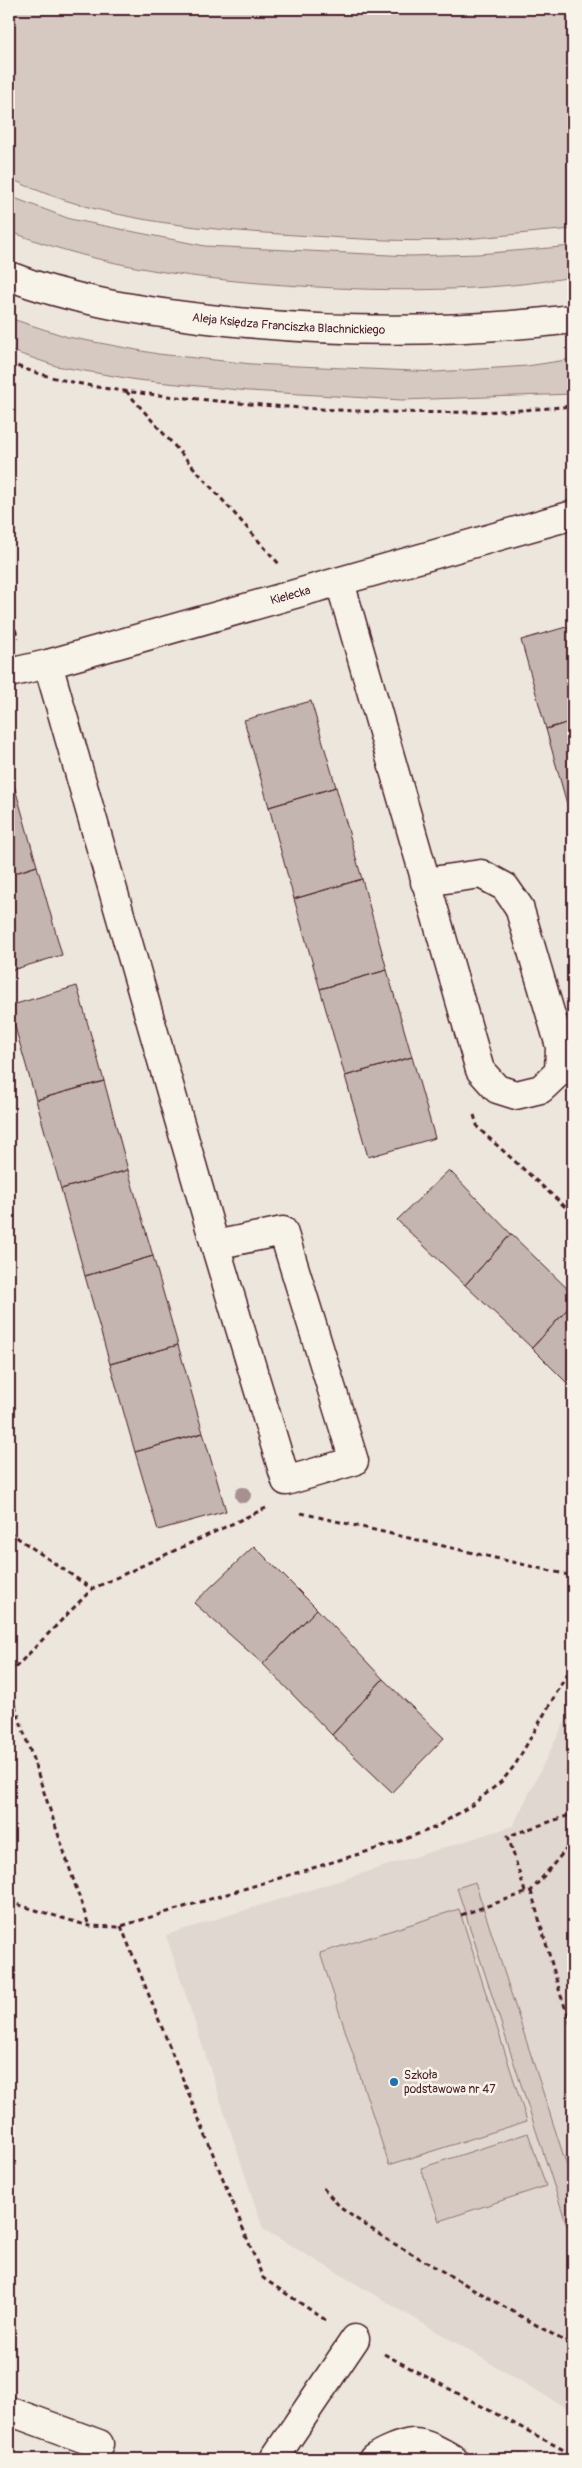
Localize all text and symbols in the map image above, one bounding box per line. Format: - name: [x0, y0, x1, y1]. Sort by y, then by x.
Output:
- street label: Aleja Księdza Franciszka Blachnickiego: [191, 310, 386, 337]
- street label: Kielecka: [269, 582, 312, 608]
- place label: Szkoła podstawowa nr 47: [404, 2068, 496, 2097]
- marker: Szkoła podstawowa nr 47: [388, 2076, 400, 2088]

